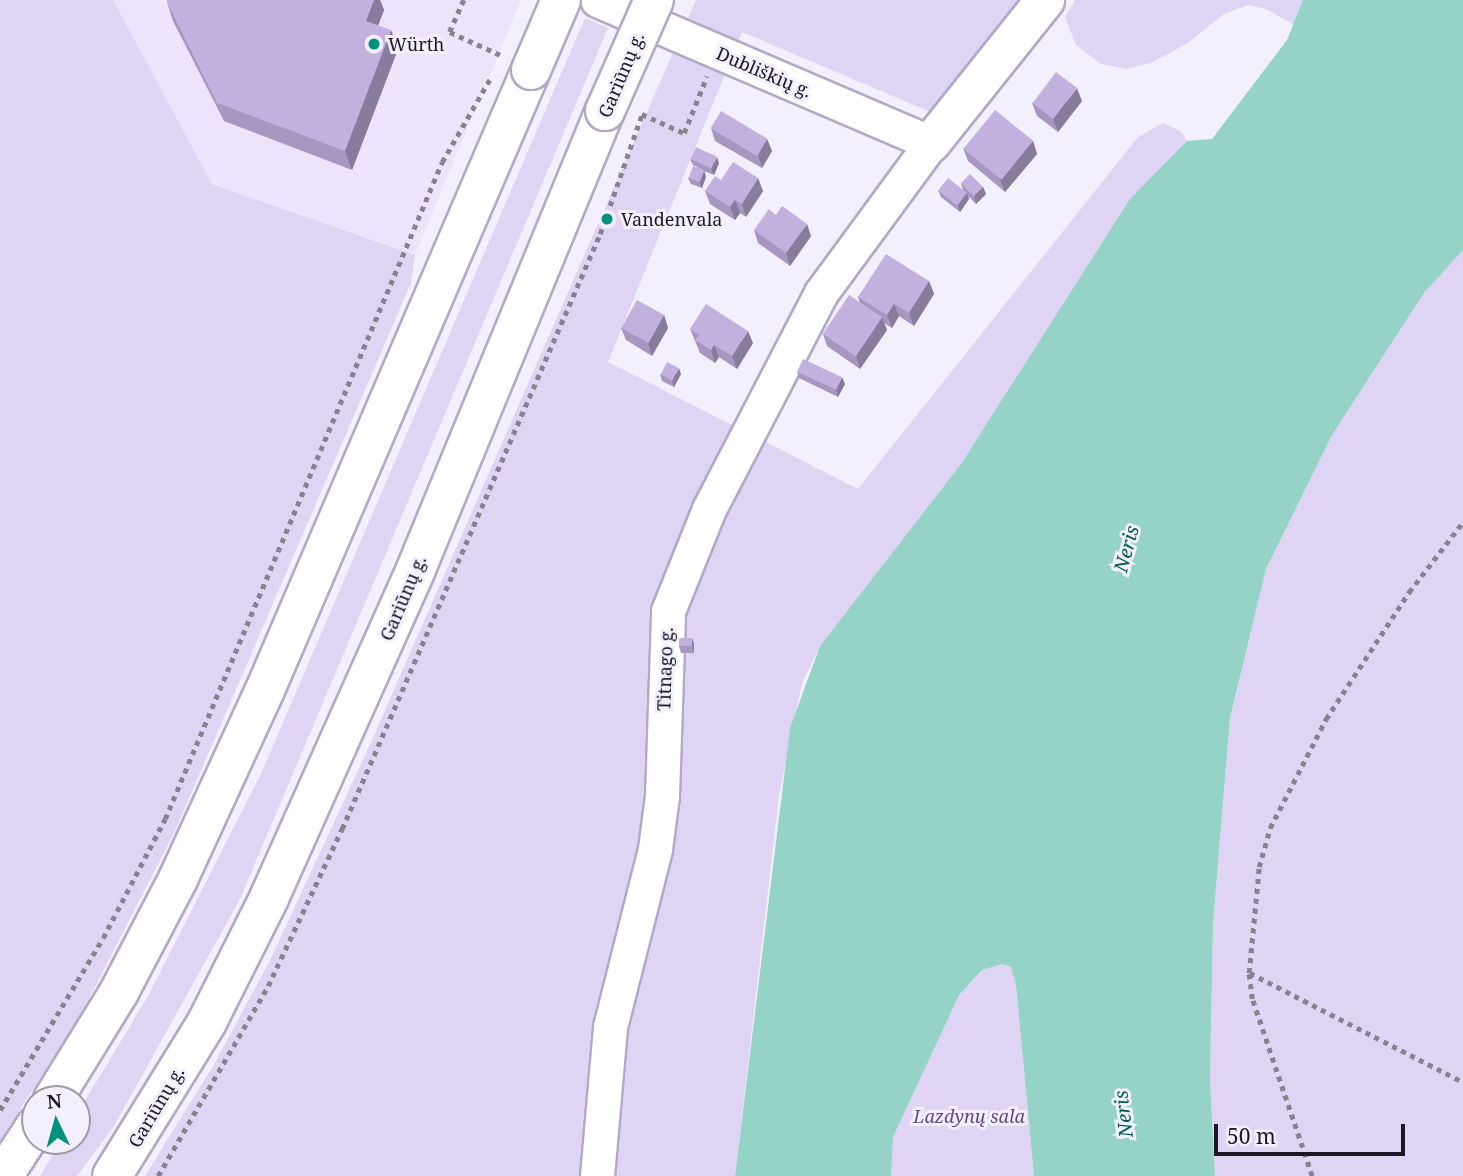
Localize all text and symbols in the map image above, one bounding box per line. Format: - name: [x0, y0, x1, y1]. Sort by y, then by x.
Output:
- street label: Gariūnų g.: [593, 29, 649, 121]
- place label: Würth: [388, 33, 445, 55]
- marker: Würth: [366, 36, 382, 52]
- street label: Dubliškių g.: [713, 42, 815, 102]
- place label: Vandenvala: [621, 208, 722, 230]
- marker: Vandenvala: [599, 211, 615, 227]
- water label: Neris: [1110, 523, 1144, 575]
- street label: Gariūnų g.: [375, 552, 431, 644]
- street label: Titnago g.: [653, 627, 677, 711]
- street label: Gariūnų g.: [123, 1063, 189, 1151]
- north arrow: [21, 1085, 91, 1155]
- text: N: [46, 1087, 63, 1115]
- water label: Neris: [1110, 1089, 1138, 1139]
- park label: Lazdynų sala: [913, 1105, 1025, 1127]
- scale bar: [1218, 1110, 1409, 1154]
- text: 50 m: [1227, 1122, 1276, 1150]

